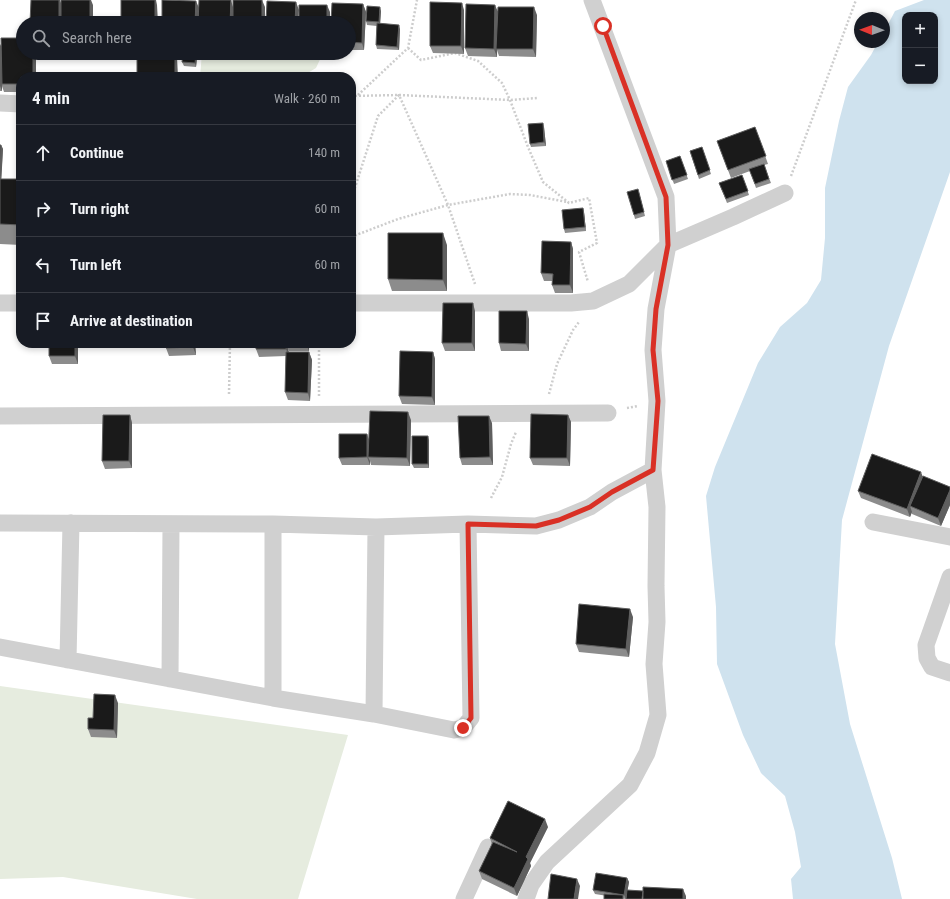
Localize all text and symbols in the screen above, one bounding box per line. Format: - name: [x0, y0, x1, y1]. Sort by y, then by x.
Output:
- north arrow: [854, 12, 890, 48]
- map controls: [902, 12, 938, 84]
- button: +: [902, 12, 938, 48]
- search box: [16, 16, 356, 60]
- route start: [594, 17, 612, 35]
- icon: search: [30, 27, 52, 49]
- text: Search here: [62, 29, 132, 47]
- button: −: [902, 48, 938, 84]
- text: 4 min: [32, 88, 70, 108]
- text: Walk · 260 m: [274, 91, 340, 106]
- icon: ahead: [32, 142, 54, 164]
- text: Continue: [70, 144, 124, 162]
- text: 140 m: [308, 145, 340, 160]
- icon: right: [32, 198, 54, 220]
- text: Turn right: [70, 200, 129, 218]
- text: 60 m: [314, 201, 340, 216]
- icon: left: [32, 254, 54, 276]
- text: Turn left: [70, 256, 121, 274]
- text: 60 m: [314, 257, 340, 272]
- icon: arrive: [32, 310, 54, 332]
- text: Arrive at destination: [70, 312, 193, 330]
- route end: [454, 719, 472, 737]

